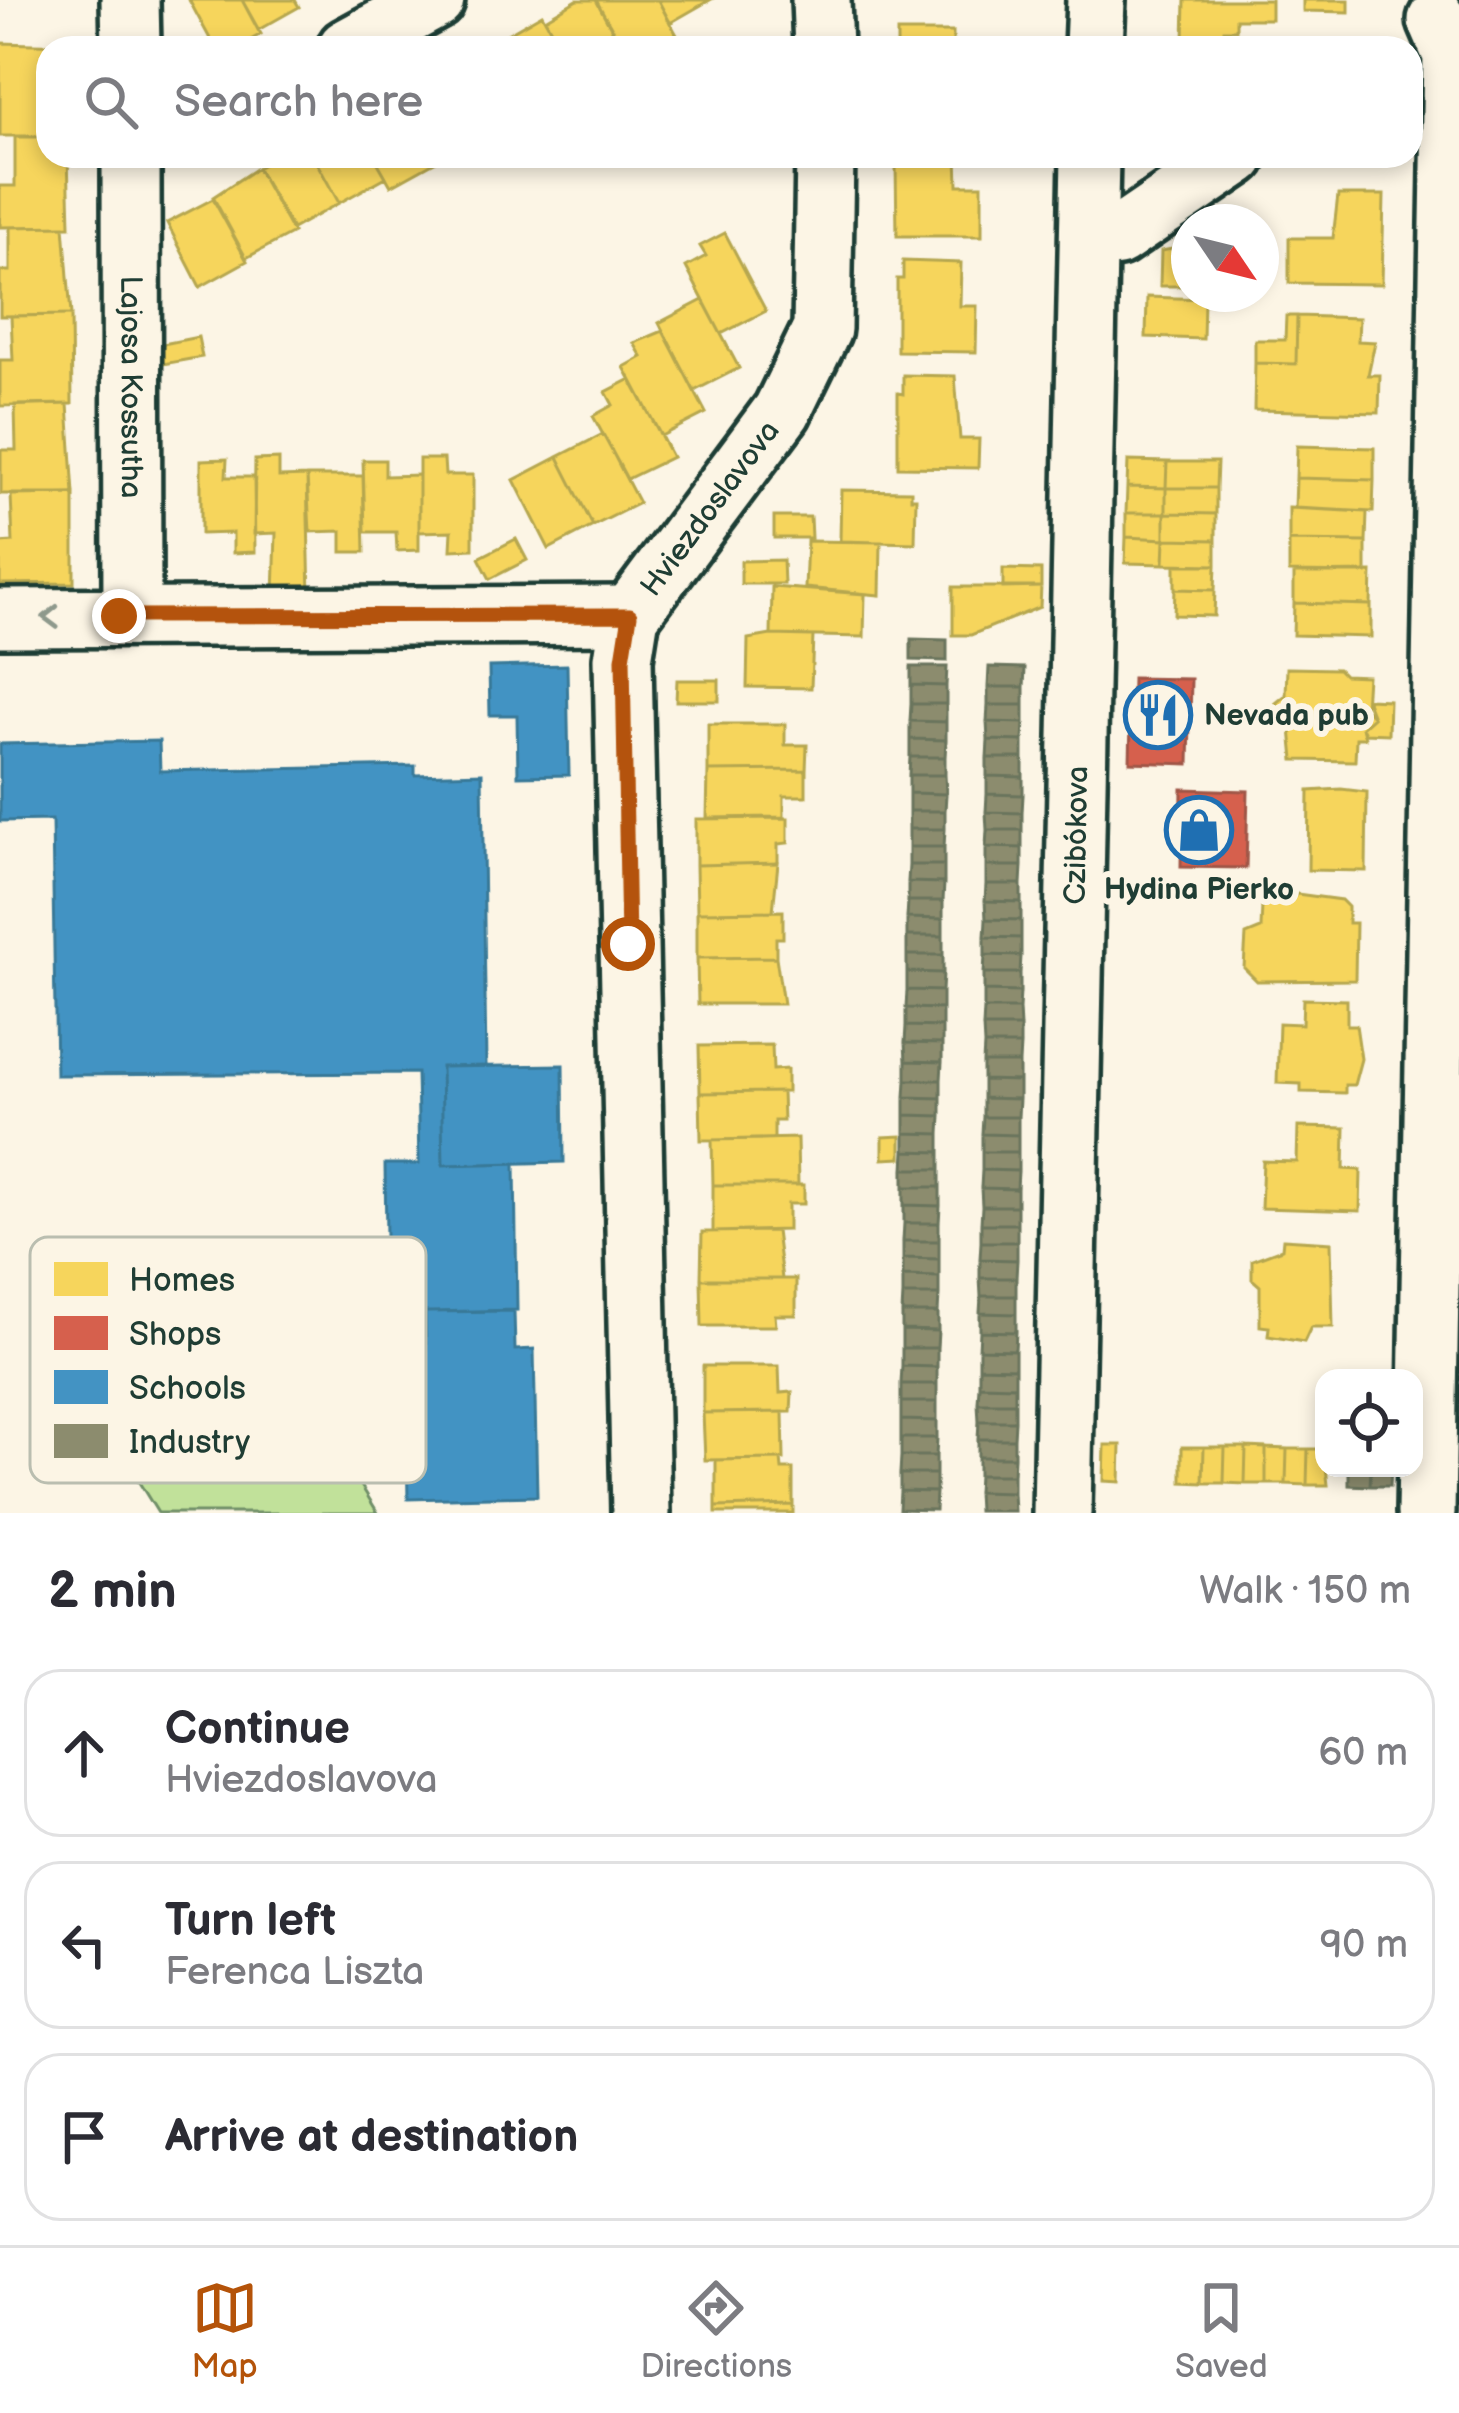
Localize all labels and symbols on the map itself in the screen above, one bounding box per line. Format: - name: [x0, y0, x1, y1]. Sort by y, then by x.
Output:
- north arrow: [1171, 204, 1279, 312]
- street label: Lajosa Kossutha: [112, 276, 149, 498]
- street label: Hviezdoslavova: [633, 414, 788, 604]
- route end: [92, 589, 146, 643]
- one-way arrow: [41, 604, 60, 630]
- restaurant icon: Nevada pub: [1123, 680, 1193, 750]
- place label: Nevada pub: [1204, 698, 1370, 734]
- street label: Czibókova: [1058, 765, 1096, 905]
- shop icon: Hydina Pierko: [1164, 795, 1234, 865]
- place label: Hydina Pierko: [1104, 872, 1294, 908]
- route start: [601, 917, 655, 971]
- legend: [30, 1237, 426, 1483]
- text: Homes: [129, 1261, 235, 1301]
- text: Shops: [129, 1315, 221, 1355]
- text: Schools: [129, 1369, 246, 1409]
- text: Industry: [129, 1423, 250, 1463]

